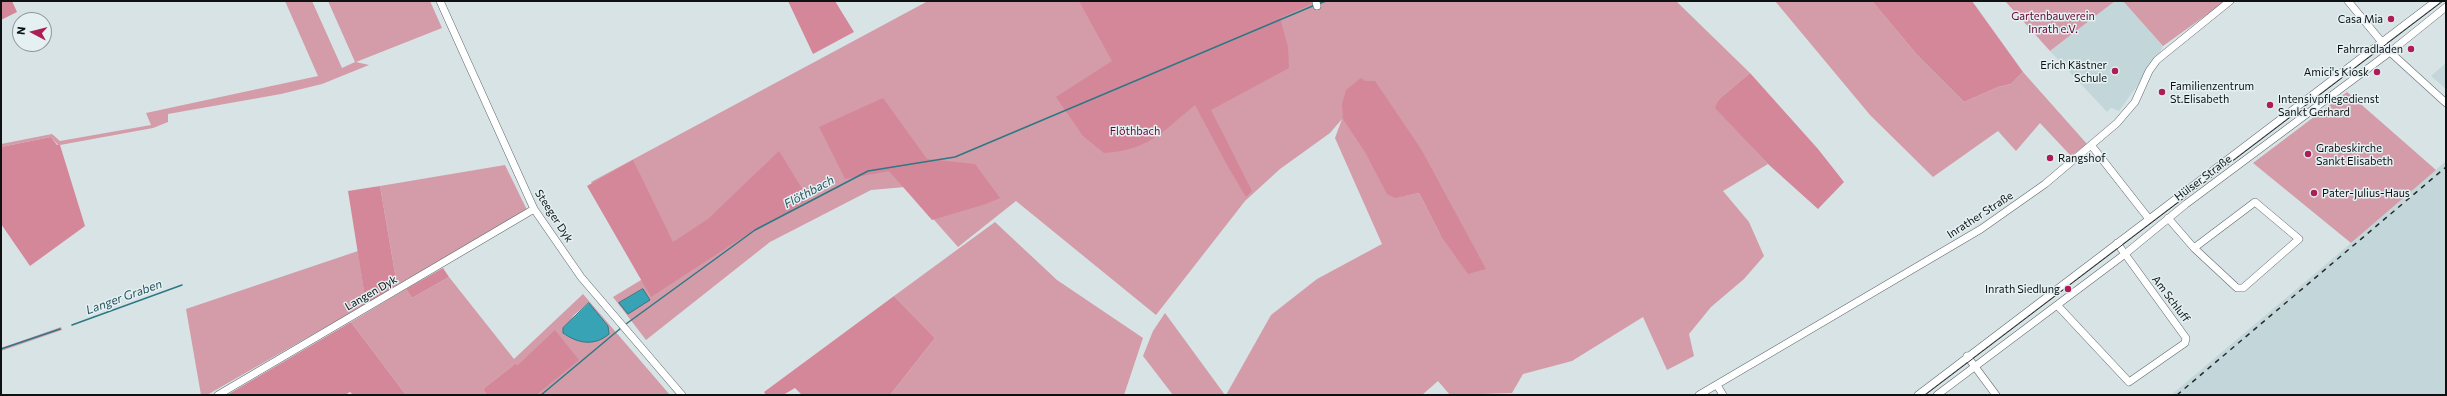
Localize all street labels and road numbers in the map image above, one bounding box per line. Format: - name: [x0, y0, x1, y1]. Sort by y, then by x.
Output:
- street label: Hülser Straße: [2172, 152, 2234, 204]
- street label: Steeger Dyk: [532, 187, 576, 245]
- street label: Inrather Straße: [1945, 189, 2015, 241]
- street label: Langen Dyk: [343, 273, 399, 313]
- street label: Am Schluff: [2149, 273, 2193, 325]

